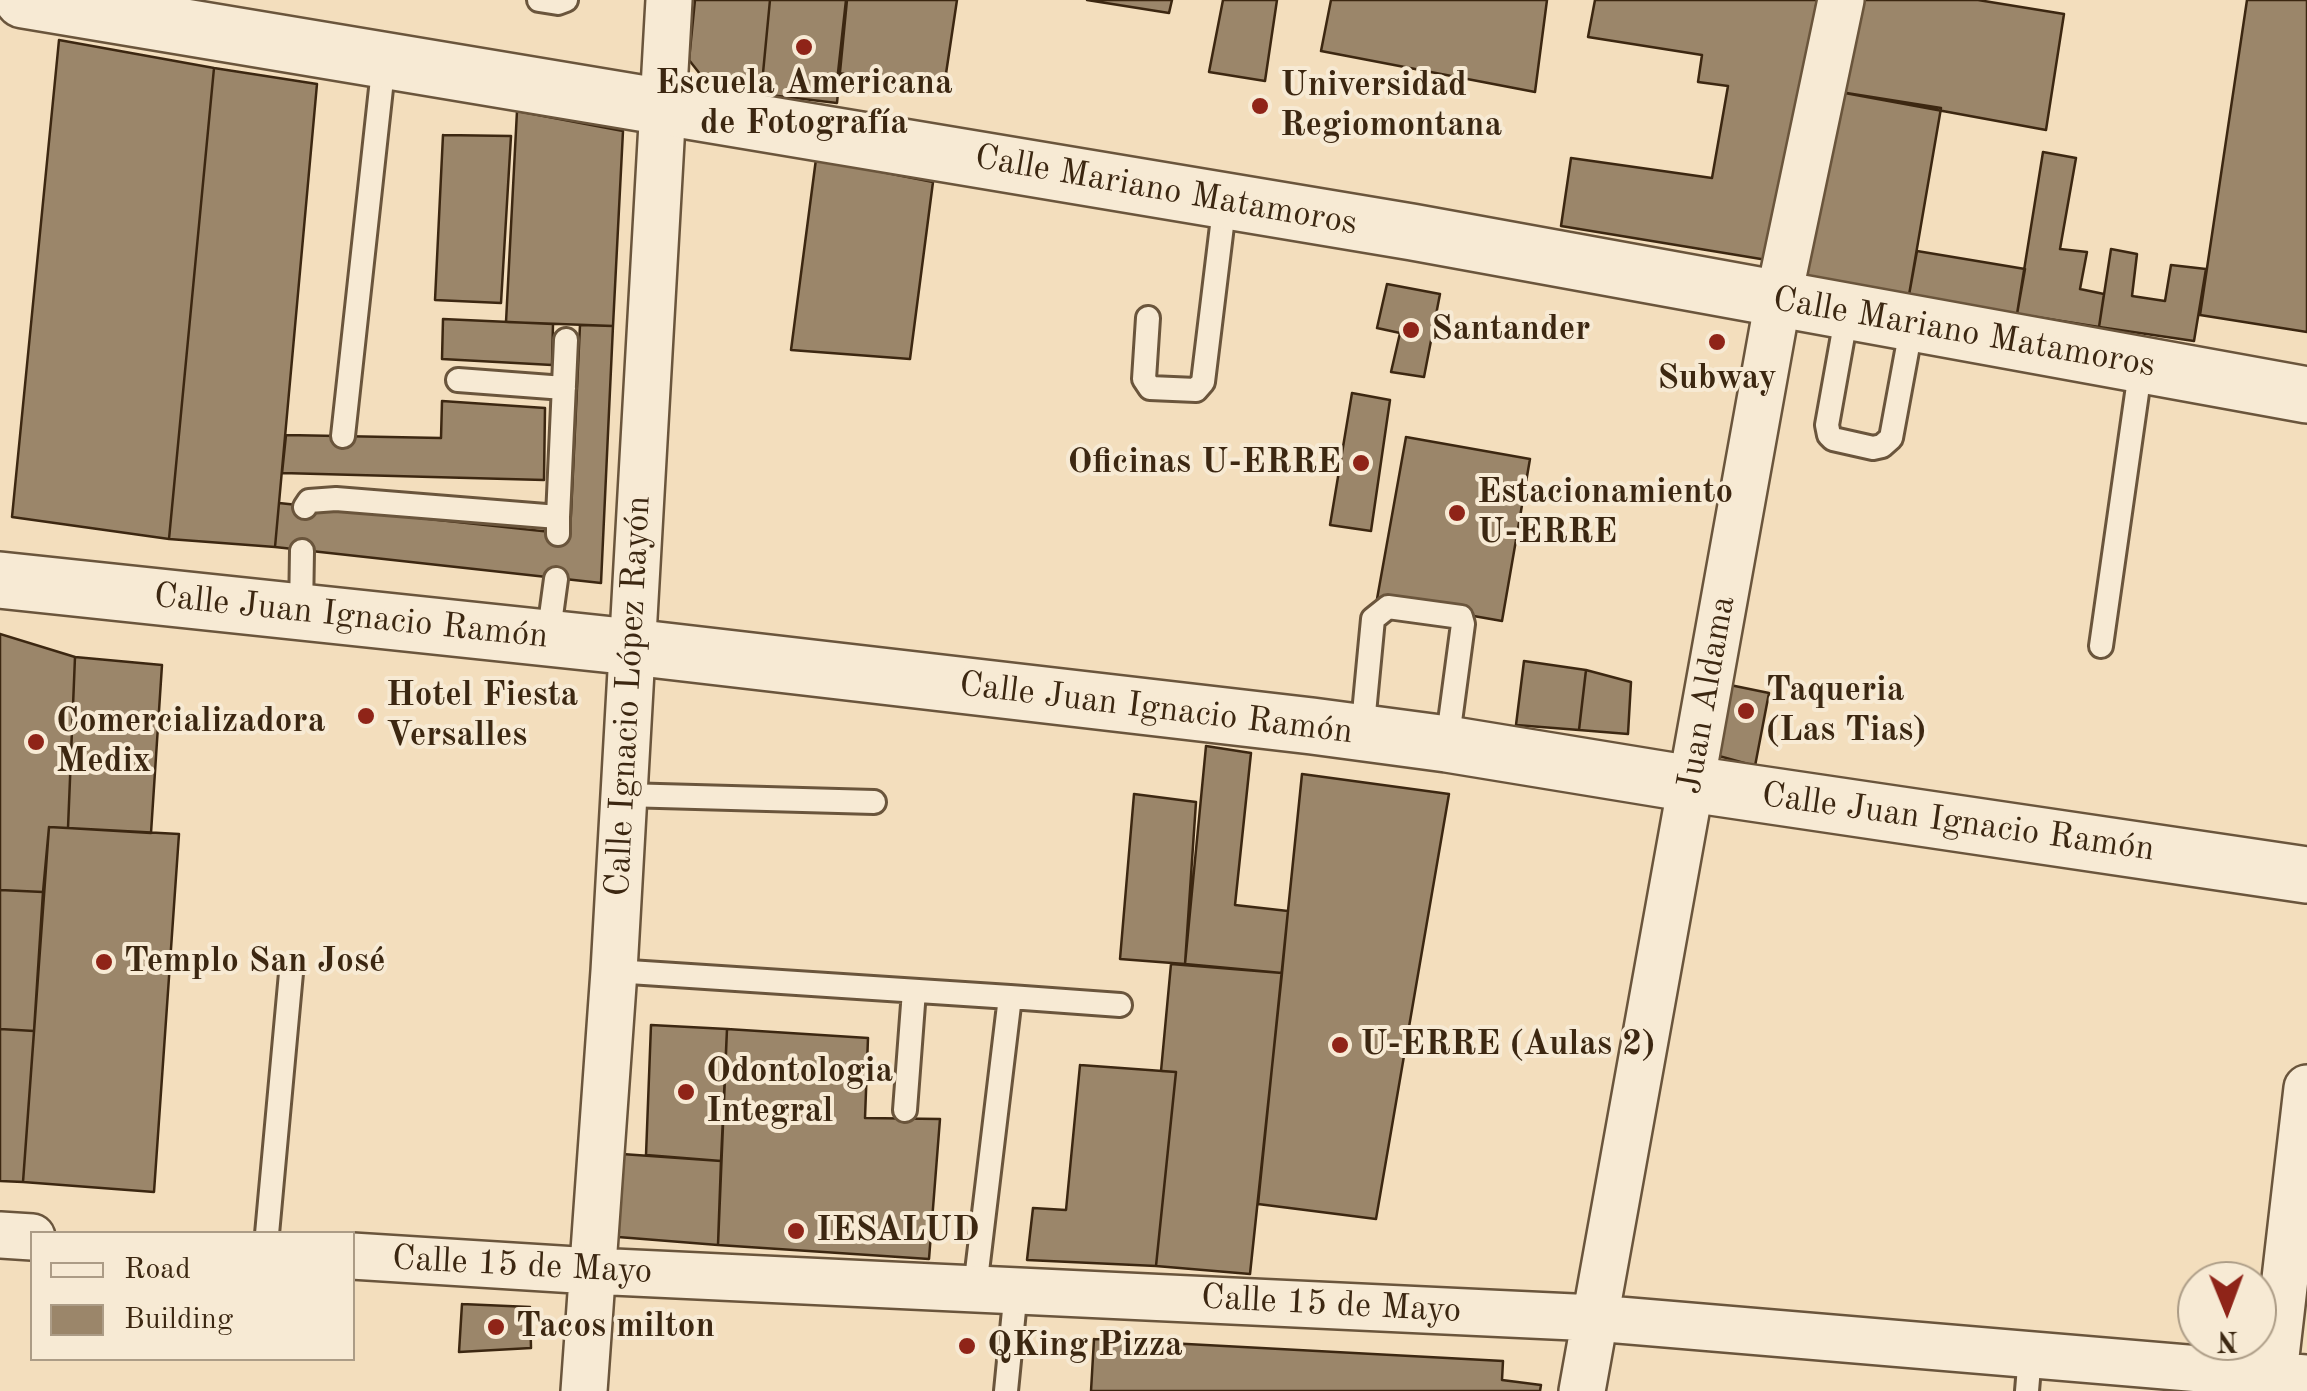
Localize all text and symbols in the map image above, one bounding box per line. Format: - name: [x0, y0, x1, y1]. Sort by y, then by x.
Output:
- marker: Escuela Americana de Fotografía: [793, 36, 815, 58]
- place label: Escuela Americana de Fotografía: [655, 63, 953, 145]
- place label: Universidad Regiomontana: [1280, 65, 1502, 147]
- marker: Universidad Regiomontana: [1249, 95, 1271, 117]
- street label: Calle Mariano Matamoros: [972, 137, 1360, 245]
- street label: Calle Mariano Matamoros: [1770, 279, 2158, 387]
- place label: Santander: [1431, 309, 1590, 351]
- marker: Santander: [1400, 319, 1422, 341]
- marker: Subway: [1706, 331, 1728, 353]
- place label: Subway: [1657, 358, 1777, 400]
- place label: Oficinas U-ERRE: [1067, 442, 1341, 484]
- marker: Oficinas U-ERRE: [1350, 452, 1372, 474]
- place label: Estacionamiento U-ERRE: [1477, 472, 1733, 554]
- street label: Calle Ignacio López Rayón: [598, 494, 660, 898]
- marker: Estacionamiento U-ERRE: [1446, 502, 1468, 524]
- street label: Calle Juan Ignacio Ramón: [152, 575, 550, 659]
- street label: Juan Aldama: [1669, 593, 1745, 797]
- street label: Calle Juan Ignacio Ramón: [957, 664, 1355, 754]
- place label: Taqueria (Las Tias): [1766, 670, 1926, 752]
- place label: Hotel Fiesta Versalles: [386, 675, 578, 757]
- marker: Taqueria (Las Tias): [1735, 700, 1757, 722]
- place label: Comercializadora Medix: [56, 701, 325, 783]
- marker: Hotel Fiesta Versalles: [355, 705, 377, 727]
- marker: Comercializadora Medix: [25, 731, 47, 753]
- street label: Calle Juan Ignacio Ramón: [1759, 775, 2157, 871]
- place label: Templo San José: [124, 941, 385, 983]
- marker: Templo San José: [93, 951, 115, 973]
- place label: U-ERRE (Aulas 2): [1360, 1024, 1655, 1066]
- marker: U-ERRE (Aulas 2): [1329, 1034, 1351, 1056]
- place label: Odontologia Integral: [706, 1051, 893, 1133]
- marker: Odontologia Integral: [675, 1081, 697, 1103]
- place label: IESALUD: [816, 1210, 979, 1252]
- marker: IESALUD: [785, 1220, 807, 1242]
- legend: [30, 1231, 355, 1361]
- street label: Calle 15 de Mayo: [391, 1238, 653, 1294]
- text: Road: [124, 1255, 191, 1285]
- north arrow: [2177, 1261, 2277, 1361]
- street label: Calle 15 de Mayo: [1200, 1277, 1462, 1333]
- text: Building: [124, 1305, 233, 1335]
- place label: Tacos milton: [516, 1306, 715, 1348]
- marker: Tacos milton: [485, 1316, 507, 1338]
- place label: QKing Pizza: [987, 1325, 1183, 1367]
- text: N: [2217, 1325, 2238, 1353]
- marker: QKing Pizza: [956, 1335, 978, 1357]

